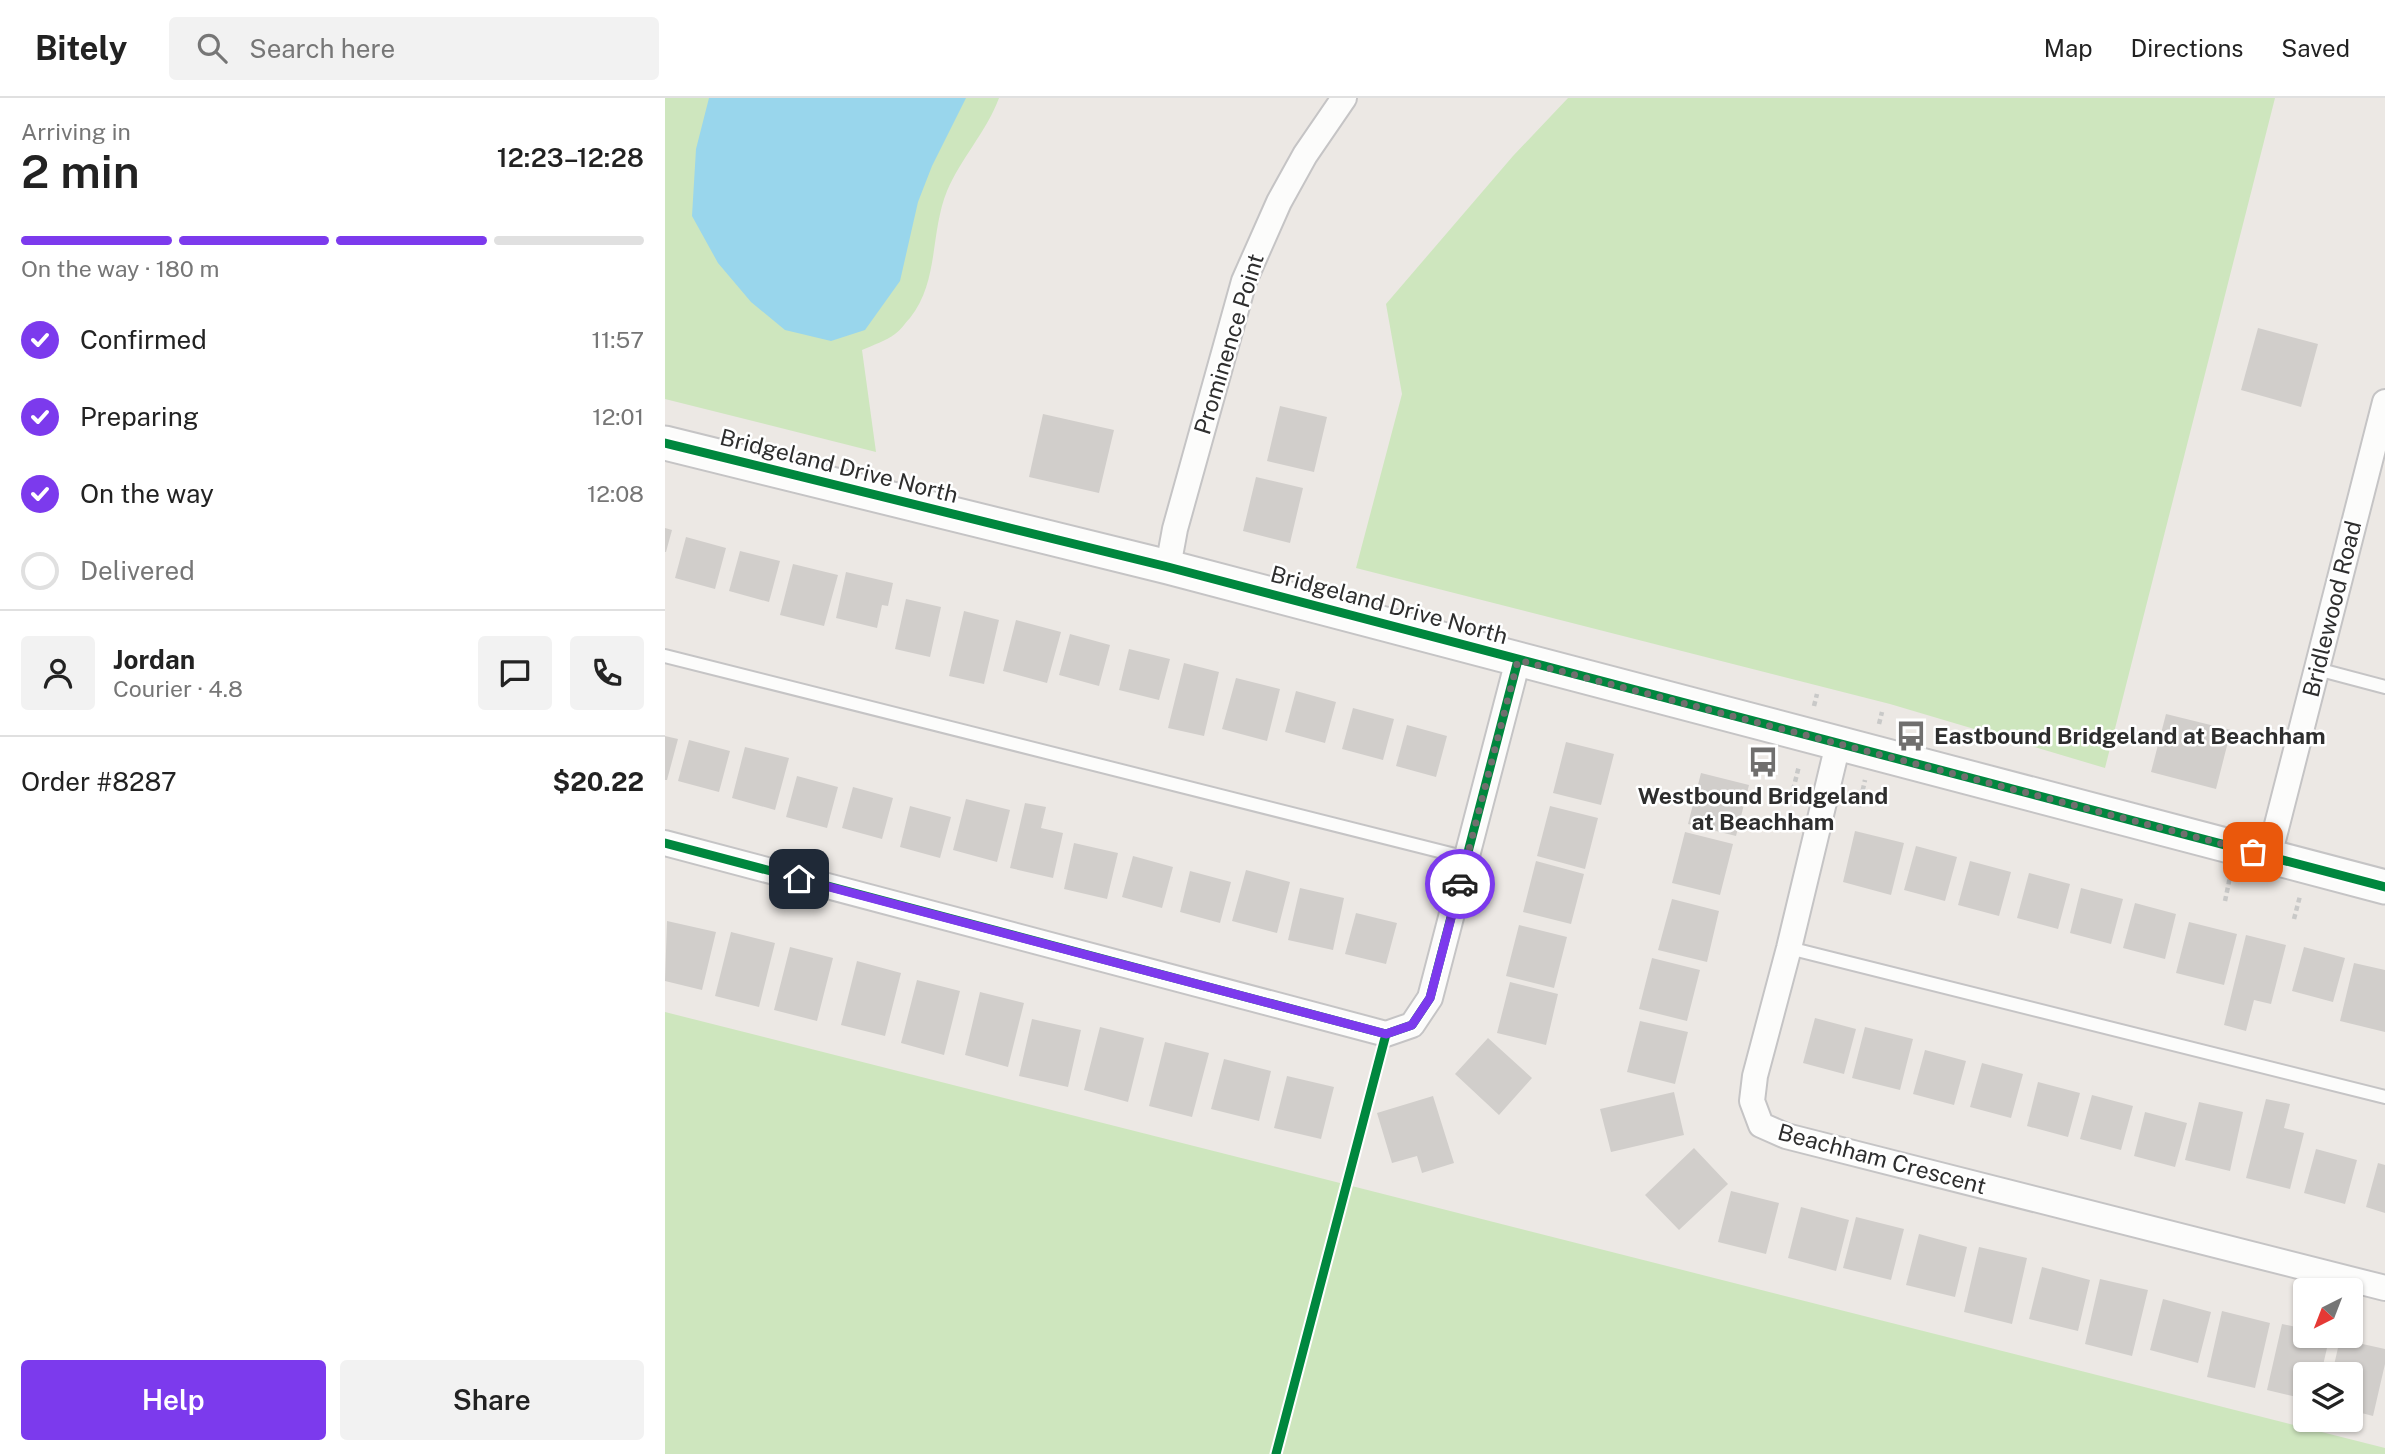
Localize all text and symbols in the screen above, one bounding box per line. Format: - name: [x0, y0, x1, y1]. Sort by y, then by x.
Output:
- search box: [169, 17, 659, 80]
- text: Bitely: [35, 29, 127, 67]
- icon: search: [193, 29, 231, 67]
- text: Search here: [249, 33, 395, 64]
- text: Map: [2044, 34, 2093, 62]
- text: Directions: [2131, 34, 2243, 62]
- text: Saved: [2281, 34, 2350, 62]
- text: Arriving in: [21, 118, 131, 145]
- text: 12:23–12:28: [497, 142, 644, 173]
- text: 2 min: [21, 144, 140, 198]
- street label: Prominence Point: [1188, 250, 1269, 438]
- text: On the way · 180 m: [21, 255, 219, 282]
- icon: check: [21, 321, 59, 359]
- text: Confirmed: [80, 324, 207, 355]
- text: 11:57: [592, 326, 644, 353]
- icon: check: [21, 398, 59, 436]
- text: Preparing: [80, 401, 199, 432]
- text: 12:01: [592, 403, 644, 430]
- street label: Bridgeland Drive North: [717, 423, 961, 508]
- icon: check: [21, 475, 59, 513]
- text: On the way: [80, 478, 214, 509]
- text: 12:08: [587, 480, 644, 507]
- street label: Bridlewood Road: [2297, 518, 2366, 700]
- text: Delivered: [80, 555, 195, 586]
- street label: Bridgeland Drive North: [1268, 560, 1511, 649]
- button: person: [21, 636, 95, 710]
- button: chat: [478, 636, 552, 710]
- button: phone: [570, 636, 644, 710]
- text: Jordan: [113, 644, 195, 675]
- text: Courier · 4.8: [113, 675, 243, 702]
- bus stop icon: Eastbound Bridgeland at Beachham: [1894, 719, 1928, 753]
- place label: Eastbound Bridgeland at Beachham: [1934, 722, 2326, 749]
- bus stop icon: Westbound Bridgeland at Beachham: [1746, 745, 1780, 779]
- text: Order #8287: [21, 766, 177, 797]
- text: $20.22: [552, 766, 644, 797]
- place label: Westbound Bridgeland at Beachham: [1638, 782, 1888, 835]
- pin: [2223, 822, 2283, 882]
- icon: bag: [2234, 833, 2272, 871]
- pin: [769, 849, 829, 909]
- courier: [1425, 849, 1495, 919]
- icon: home: [780, 860, 818, 898]
- icon: car: [1441, 865, 1479, 903]
- street label: Beachham Crescent: [1775, 1118, 1989, 1199]
- north arrow: [2293, 1278, 2363, 1348]
- map controls: [2293, 1278, 2363, 1432]
- button: Help: [21, 1360, 326, 1440]
- button: Share: [340, 1360, 644, 1440]
- button: layers: [2293, 1362, 2363, 1432]

